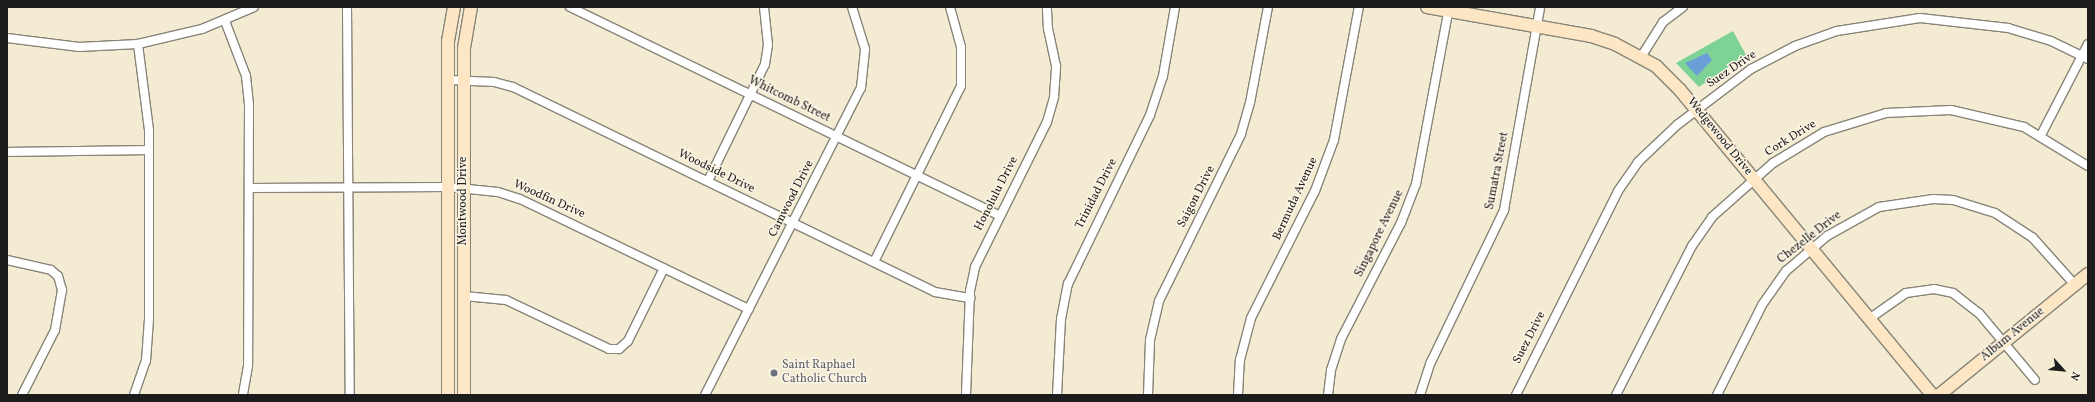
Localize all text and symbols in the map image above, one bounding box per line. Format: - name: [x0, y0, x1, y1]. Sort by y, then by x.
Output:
- street label: Suez Drive: [1704, 48, 1760, 92]
- street label: Whitcomb Street: [746, 74, 832, 126]
- street label: Wedgewood Drive: [1683, 95, 1755, 179]
- street label: Cork Drive: [1763, 118, 1819, 160]
- street label: Sumatra Street: [1483, 131, 1513, 211]
- street label: Woodside Drive: [675, 147, 757, 197]
- street label: Honolulu Drive: [972, 155, 1022, 233]
- street label: Bermuda Avenue: [1270, 155, 1322, 243]
- street label: Montwood Drive: [457, 156, 471, 246]
- street label: Trinidad Drive: [1073, 156, 1121, 232]
- street label: Camwood Drive: [766, 158, 818, 240]
- street label: Saigon Drive: [1175, 164, 1219, 230]
- street label: Woodfin Drive: [511, 178, 587, 222]
- street label: Singapore Avenue: [1353, 188, 1407, 280]
- street label: Chezelle Drive: [1775, 209, 1845, 267]
- street label: Album Avenue: [1978, 305, 2048, 365]
- street label: Suez Drive: [1511, 309, 1549, 367]
- north arrow: [2043, 350, 2083, 390]
- place label: Saint Raphael Catholic Church: [782, 359, 867, 387]
- marker: Saint Raphael Catholic Church: [769, 368, 779, 378]
- text: N: [2066, 369, 2083, 383]

